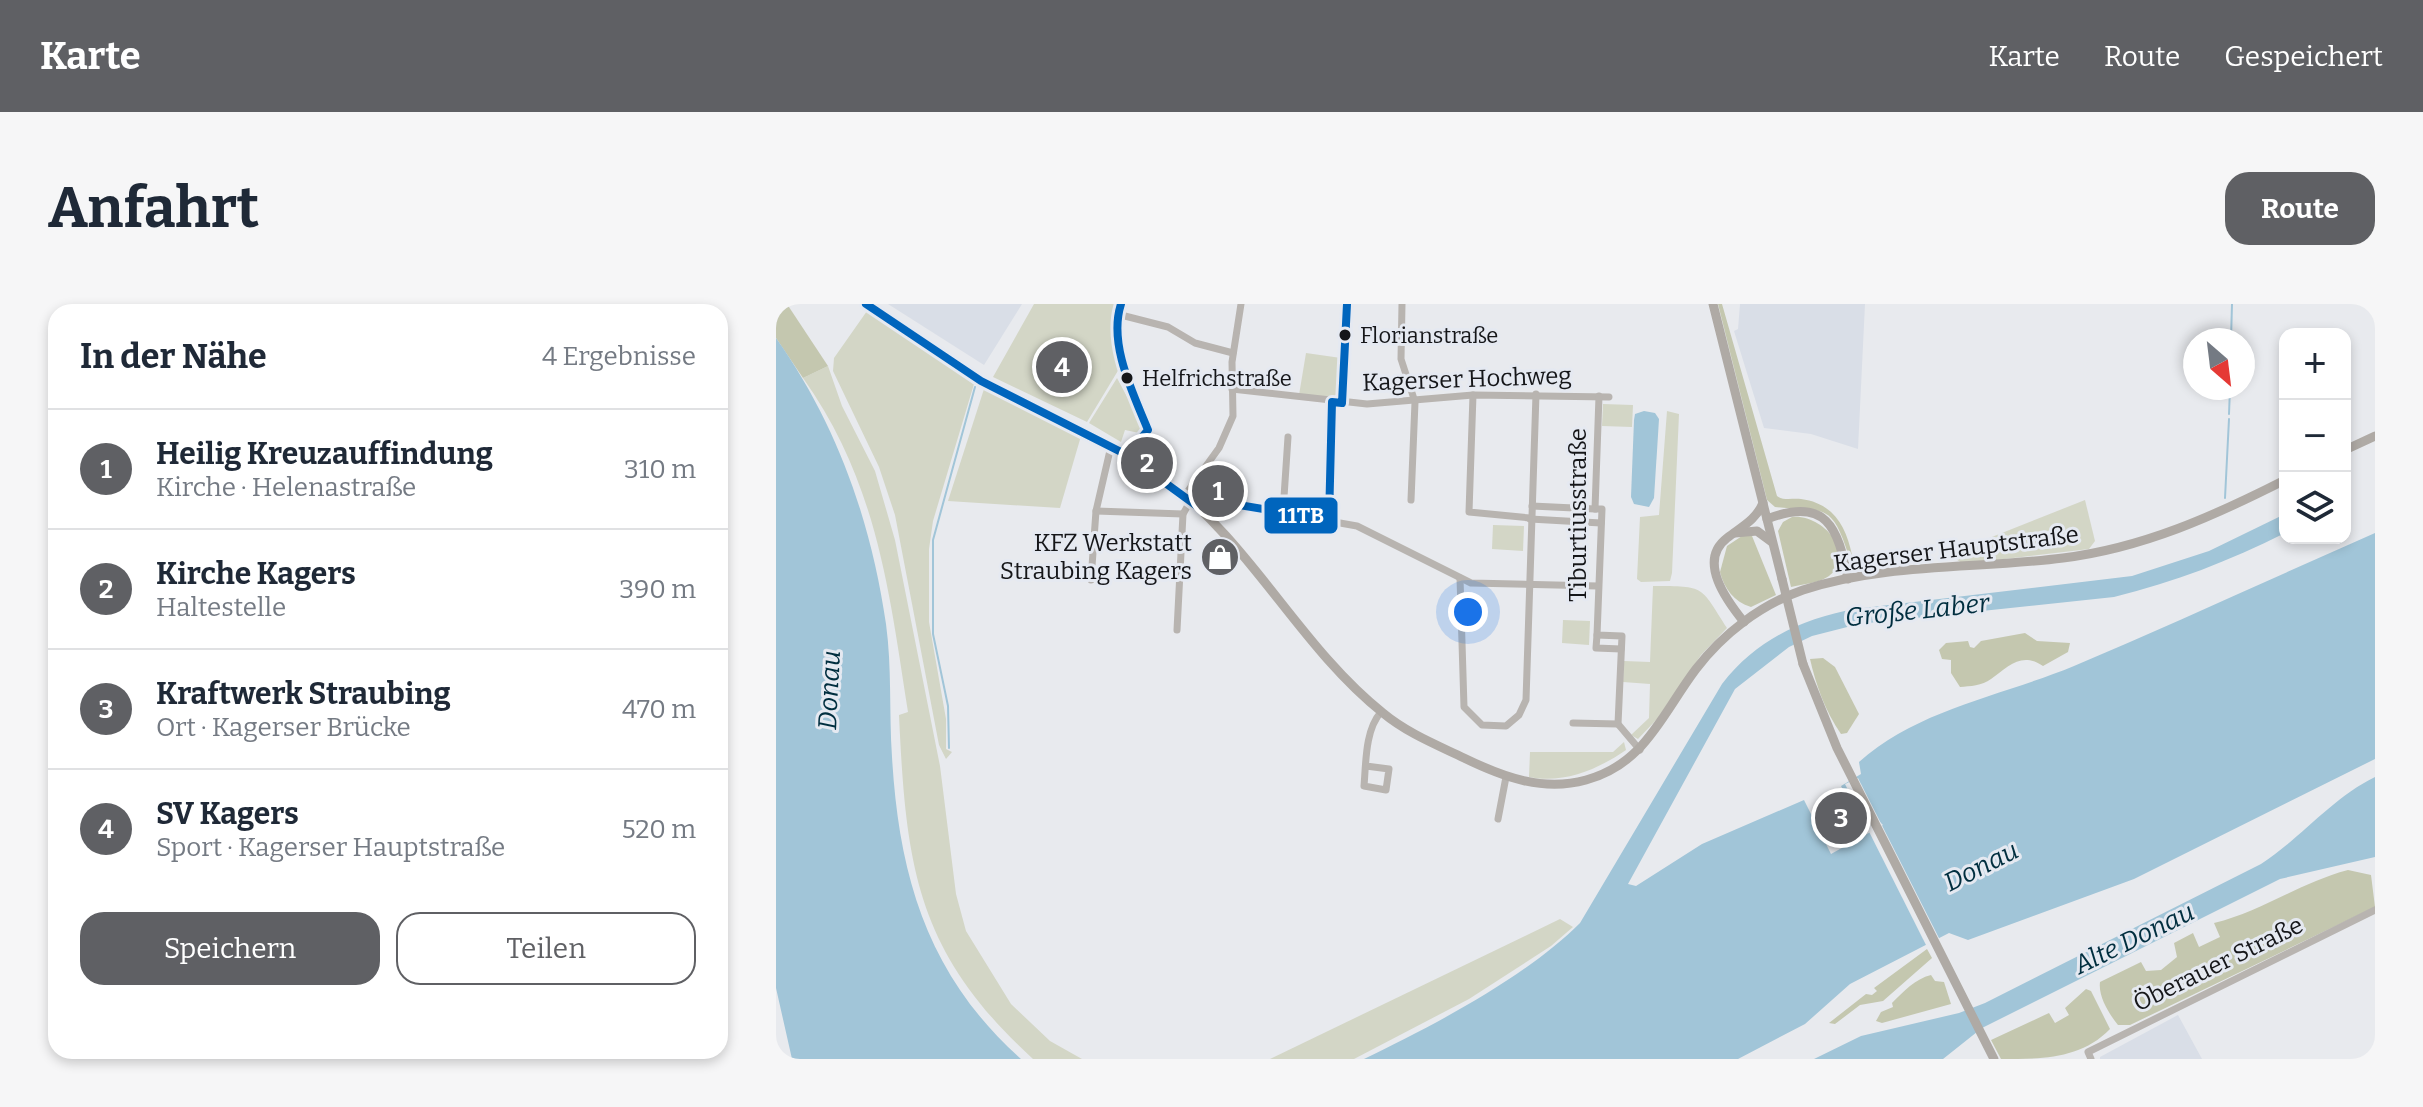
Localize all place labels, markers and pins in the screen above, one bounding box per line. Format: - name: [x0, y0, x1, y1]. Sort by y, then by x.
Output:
- place label: Florianstraße: [1360, 322, 1498, 349]
- marker: Florianstraße: [1337, 327, 1353, 343]
- pin: 4: [1036, 337, 1088, 397]
- place label: Helfrichstraße: [1142, 365, 1292, 392]
- marker: Helfrichstraße: [1119, 370, 1135, 386]
- pin: 2: [1121, 433, 1173, 493]
- pin: 1: [1192, 461, 1244, 521]
- place label: KFZ Werkstatt Straubing Kagers: [1000, 529, 1192, 585]
- shop icon: KFZ Werkstatt Straubing Kagers: [1199, 536, 1241, 578]
- pin: 3: [1815, 788, 1867, 848]

